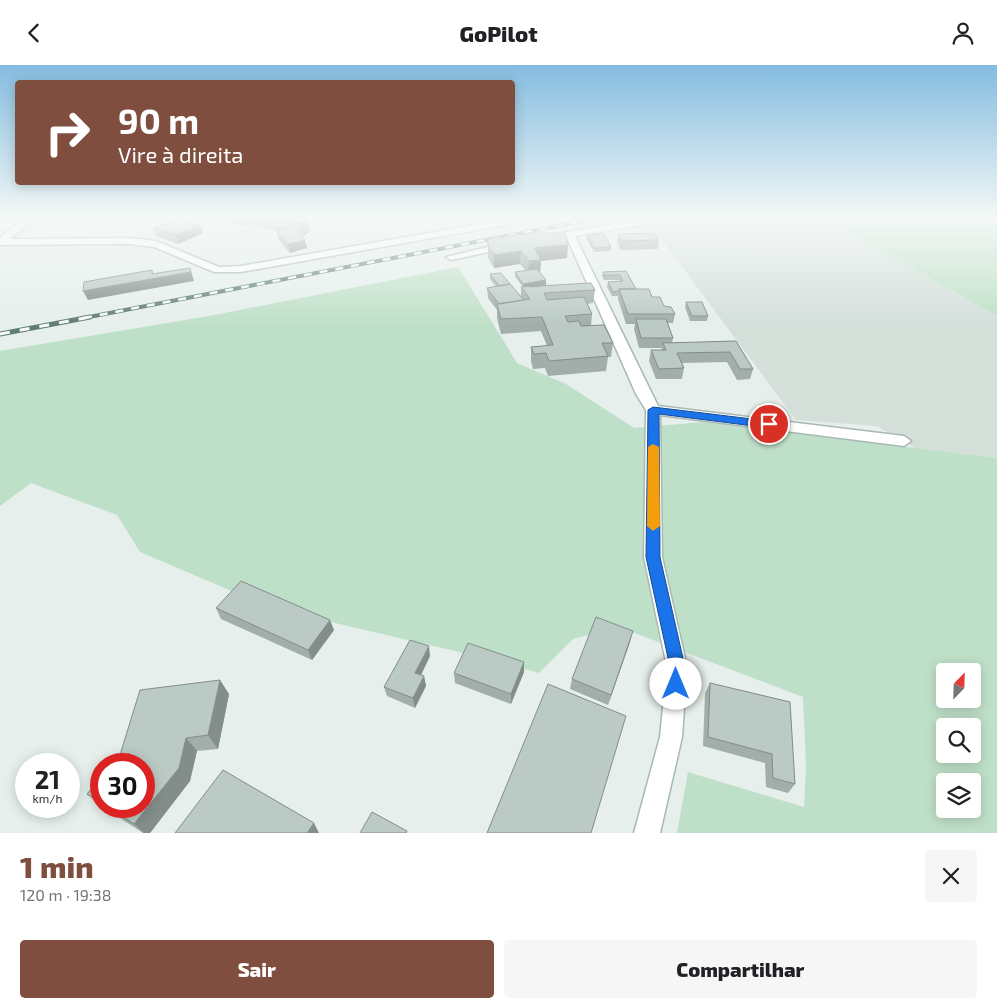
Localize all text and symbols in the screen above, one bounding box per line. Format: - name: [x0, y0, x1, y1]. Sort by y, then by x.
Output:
- icon: back: [20, 19, 48, 47]
- icon: person: [949, 19, 977, 47]
- text: GoPilot: [459, 20, 538, 46]
- text: 90 m: [118, 99, 199, 141]
- icon: right: [35, 100, 100, 165]
- text: Vire à direita: [118, 141, 243, 167]
- pin: [748, 403, 790, 445]
- icon: arrive: [755, 410, 783, 438]
- position arrow: [649, 657, 701, 709]
- north arrow: [936, 663, 981, 707]
- map controls: [936, 663, 981, 818]
- button: search: [936, 718, 981, 763]
- speed limit sign: 30: [90, 753, 155, 818]
- text: 21: [35, 764, 60, 794]
- button: layers: [936, 773, 981, 818]
- text: km/h: [33, 791, 62, 805]
- text: 1 min: [20, 848, 94, 884]
- button: close: [925, 850, 977, 902]
- text: 120 m · 19:38: [20, 885, 111, 904]
- button: Sair: [20, 940, 494, 998]
- button: Compartilhar: [504, 940, 977, 998]

